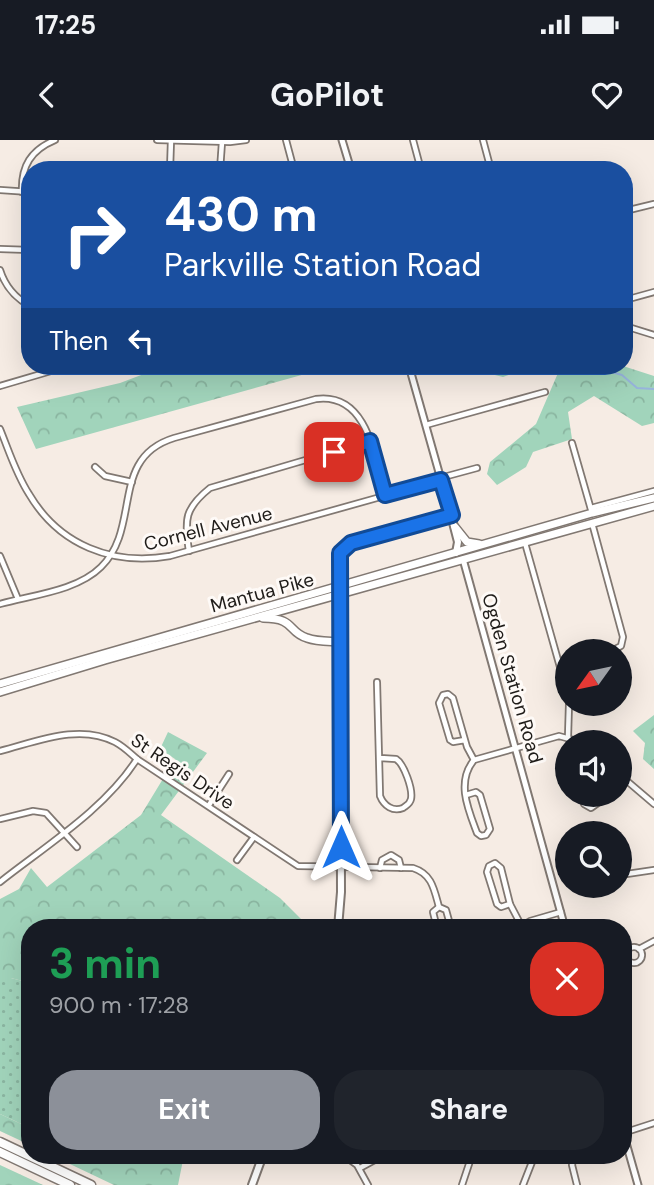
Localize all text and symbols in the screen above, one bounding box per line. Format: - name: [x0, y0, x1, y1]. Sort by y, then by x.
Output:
- text: 17:25: [35, 8, 96, 42]
- text: GoPilot: [270, 74, 384, 116]
- icon: back: [28, 76, 66, 114]
- icon: heart: [588, 76, 626, 114]
- text: 430 m: [164, 182, 318, 246]
- icon: right: [49, 189, 140, 280]
- text: Parkville Station Road: [164, 244, 481, 286]
- icon: left: [122, 322, 160, 360]
- text: Then: [49, 324, 108, 358]
- pin: [304, 422, 364, 482]
- icon: arrive: [315, 433, 353, 471]
- street label: Cornell Avenue: [141, 500, 275, 557]
- street label: Mantua Pike: [208, 567, 317, 618]
- street label: Ogden Station Road: [476, 590, 549, 766]
- north arrow: [555, 639, 632, 716]
- map controls: [555, 639, 632, 898]
- street label: St Regis Drive: [126, 728, 239, 815]
- button: sound: [555, 730, 632, 807]
- position arrow: [304, 810, 378, 884]
- button: search: [555, 821, 632, 898]
- text: 3 min: [49, 936, 161, 991]
- button: close: [530, 942, 604, 1016]
- text: 900 m · 17:28: [49, 990, 189, 1020]
- button: Exit: [49, 1070, 320, 1150]
- button: Share: [334, 1070, 604, 1150]

